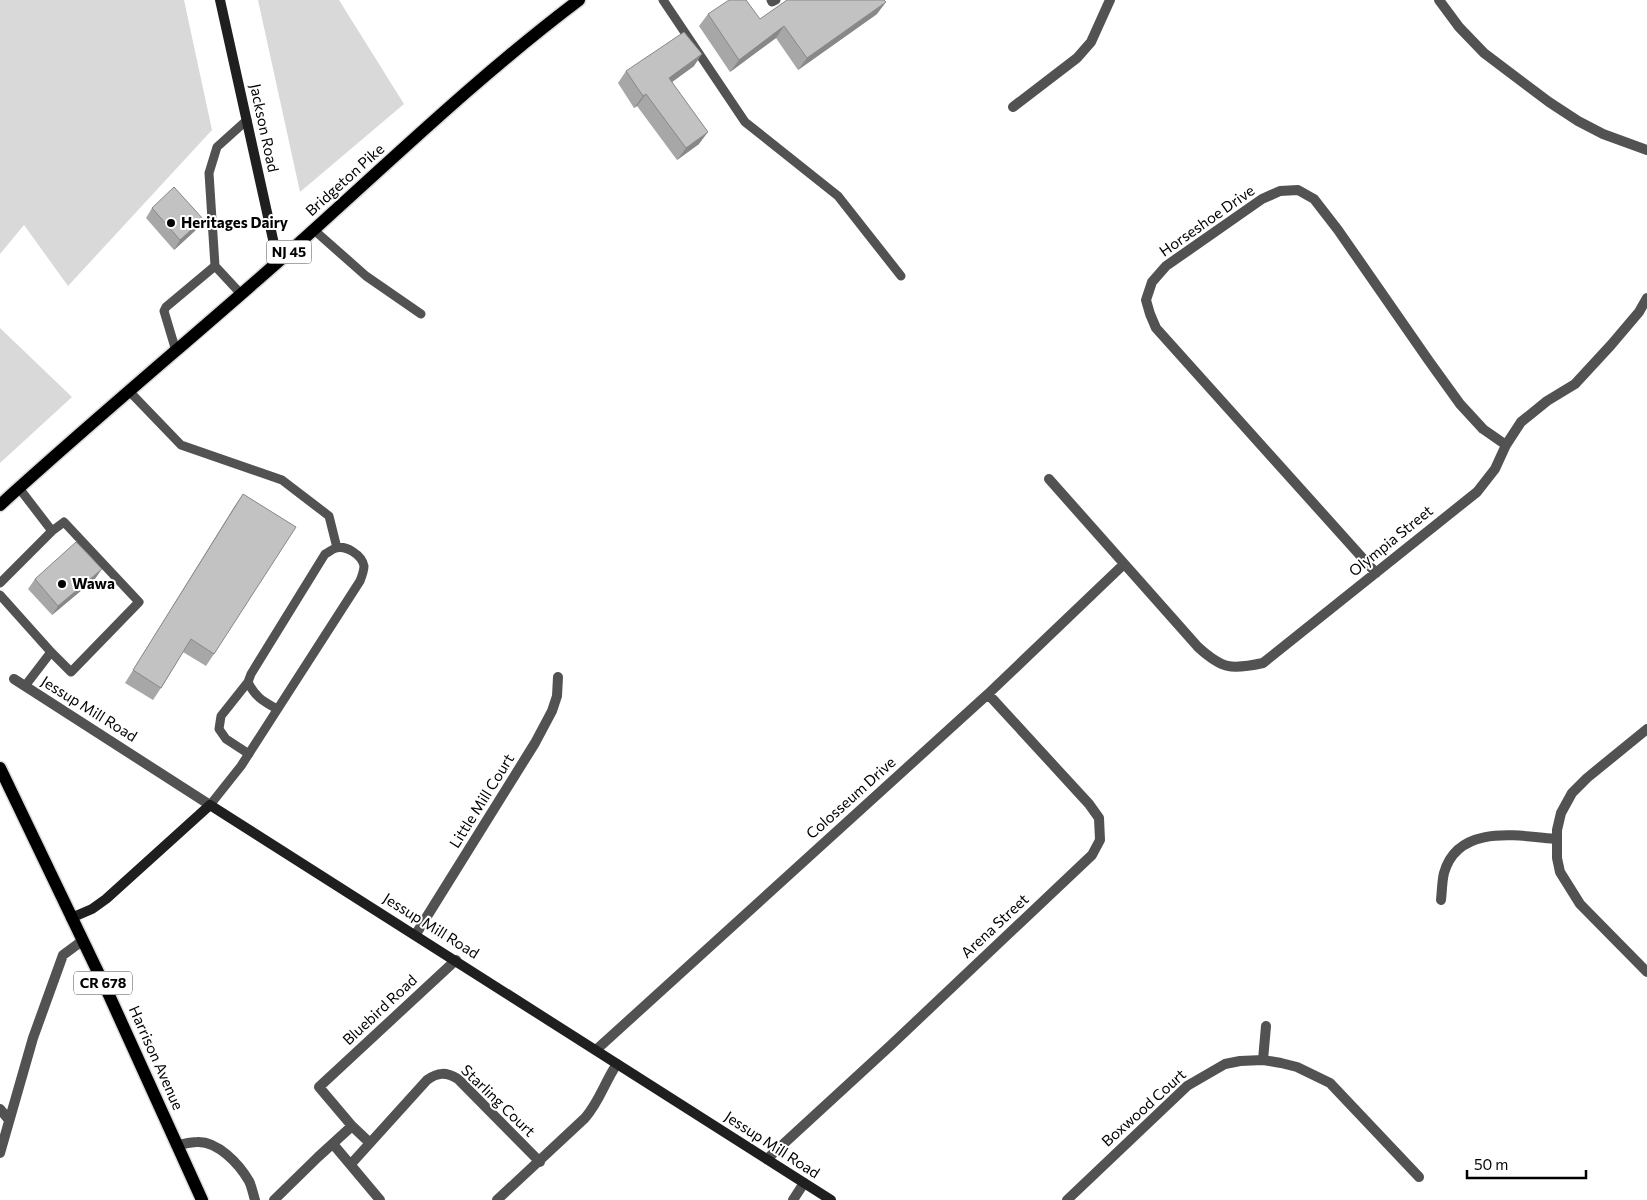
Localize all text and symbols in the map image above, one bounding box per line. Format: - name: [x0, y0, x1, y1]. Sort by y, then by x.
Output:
- street label: Jackson Road: [247, 82, 283, 174]
- street label: Bridgeton Pike: [301, 139, 387, 219]
- street label: Horseshoe Drive: [1155, 181, 1258, 260]
- place label: Heritages Dairy: [181, 213, 289, 231]
- marker: Heritages Dairy: [165, 217, 177, 229]
- road number: NJ 45: [266, 240, 312, 264]
- street label: Olympia Street: [1345, 501, 1436, 580]
- place label: Wawa: [72, 574, 115, 592]
- marker: Wawa: [56, 578, 68, 590]
- street label: Jessup Mill Road: [38, 671, 141, 745]
- street label: Little Mill Court: [445, 750, 517, 851]
- street label: Colosseum Drive: [802, 752, 899, 842]
- street label: Jessup Mill Road: [380, 888, 483, 962]
- street label: Arena Street: [957, 889, 1032, 961]
- street label: Bluebird Road: [339, 970, 420, 1048]
- road number: CR 678: [74, 971, 132, 994]
- street label: Harrison Avenue: [126, 1003, 188, 1113]
- street label: Starling Court: [458, 1061, 539, 1140]
- street label: Boxwood Court: [1097, 1065, 1189, 1150]
- street label: Jessup Mill Road: [722, 1107, 823, 1182]
- scale bar: [1467, 1148, 1586, 1180]
- text: 50 m: [1474, 1155, 1508, 1173]

